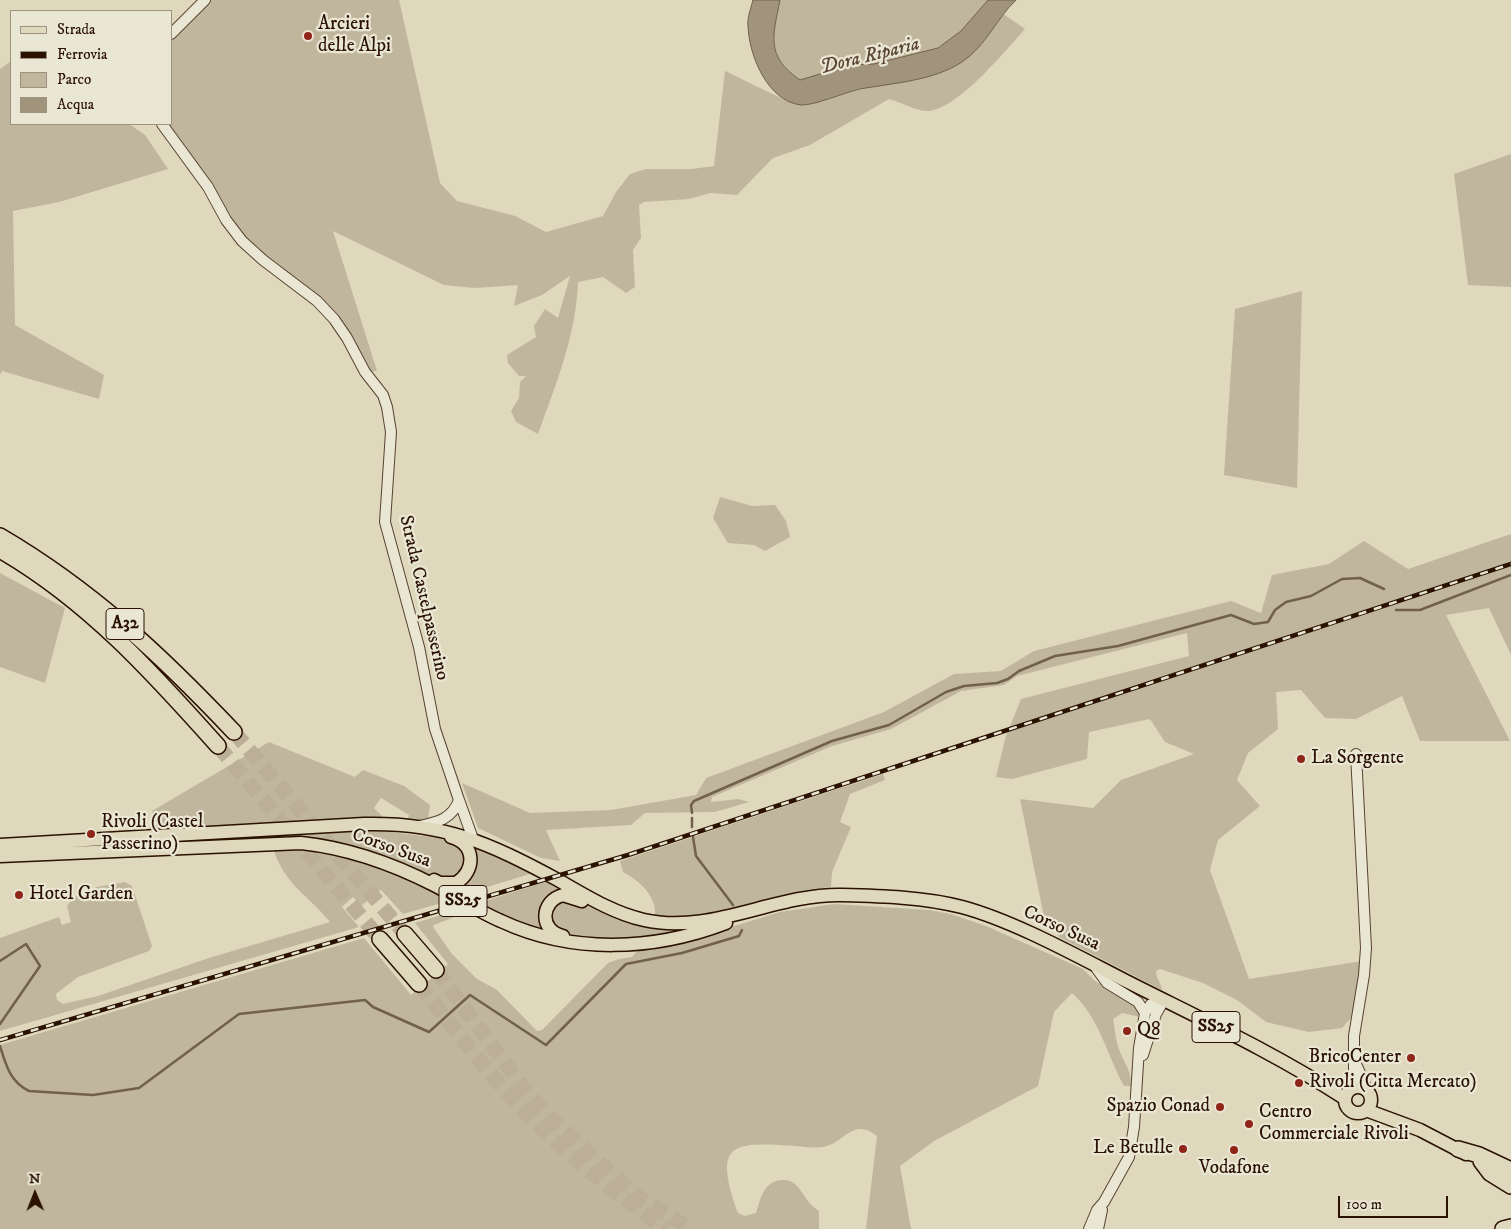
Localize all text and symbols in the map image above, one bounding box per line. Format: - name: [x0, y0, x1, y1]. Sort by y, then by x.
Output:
- legend: [10, 10, 172, 125]
- place label: Arcieri delle Alpi: [318, 14, 391, 58]
- text: Strada: [57, 20, 95, 39]
- marker: Arcieri delle Alpi: [302, 30, 314, 42]
- water label: Dora Riparia: [818, 33, 922, 81]
- text: Ferrovia: [57, 45, 107, 64]
- text: Parco: [57, 70, 91, 89]
- text: Acqua: [57, 95, 94, 114]
- street label: Strada Castelpasserino: [393, 513, 453, 683]
- road number: A32: [106, 608, 144, 640]
- place label: La Sorgente: [1311, 748, 1404, 770]
- marker: La Sorgente: [1295, 753, 1307, 765]
- place label: Rivoli (Castel Passerino): [101, 812, 204, 856]
- street label: Corso Susa: [349, 824, 433, 874]
- marker: Rivoli (Castel Passerino): [85, 828, 97, 840]
- place label: Hotel Garden: [29, 884, 133, 906]
- road number: SS25: [439, 886, 487, 916]
- marker: Hotel Garden: [13, 889, 25, 901]
- street label: Corso Susa: [1019, 901, 1103, 957]
- road number: SS25: [1192, 1012, 1240, 1042]
- place label: Q8: [1137, 1020, 1161, 1042]
- marker: Q8: [1121, 1025, 1133, 1037]
- place label: BricoCenter: [1308, 1047, 1401, 1069]
- marker: BricoCenter: [1405, 1052, 1417, 1064]
- place label: Rivoli (Citta Mercato): [1309, 1072, 1477, 1094]
- marker: Rivoli (Citta Mercato): [1293, 1077, 1305, 1089]
- place label: Spazio Conad: [1107, 1096, 1210, 1118]
- marker: Spazio Conad: [1214, 1101, 1226, 1113]
- place label: Centro Commerciale Rivoli: [1259, 1102, 1409, 1146]
- marker: Centro Commerciale Rivoli: [1243, 1118, 1255, 1130]
- place label: Le Betulle: [1093, 1138, 1173, 1160]
- marker: Le Betulle: [1177, 1143, 1189, 1155]
- marker: Vodafone: [1228, 1144, 1240, 1156]
- place label: Vodafone: [1199, 1158, 1269, 1180]
- north arrow: [10, 1169, 60, 1219]
- text: N: [29, 1170, 41, 1188]
- scale bar: [1341, 1186, 1451, 1218]
- text: 100 m: [1346, 1195, 1382, 1214]

